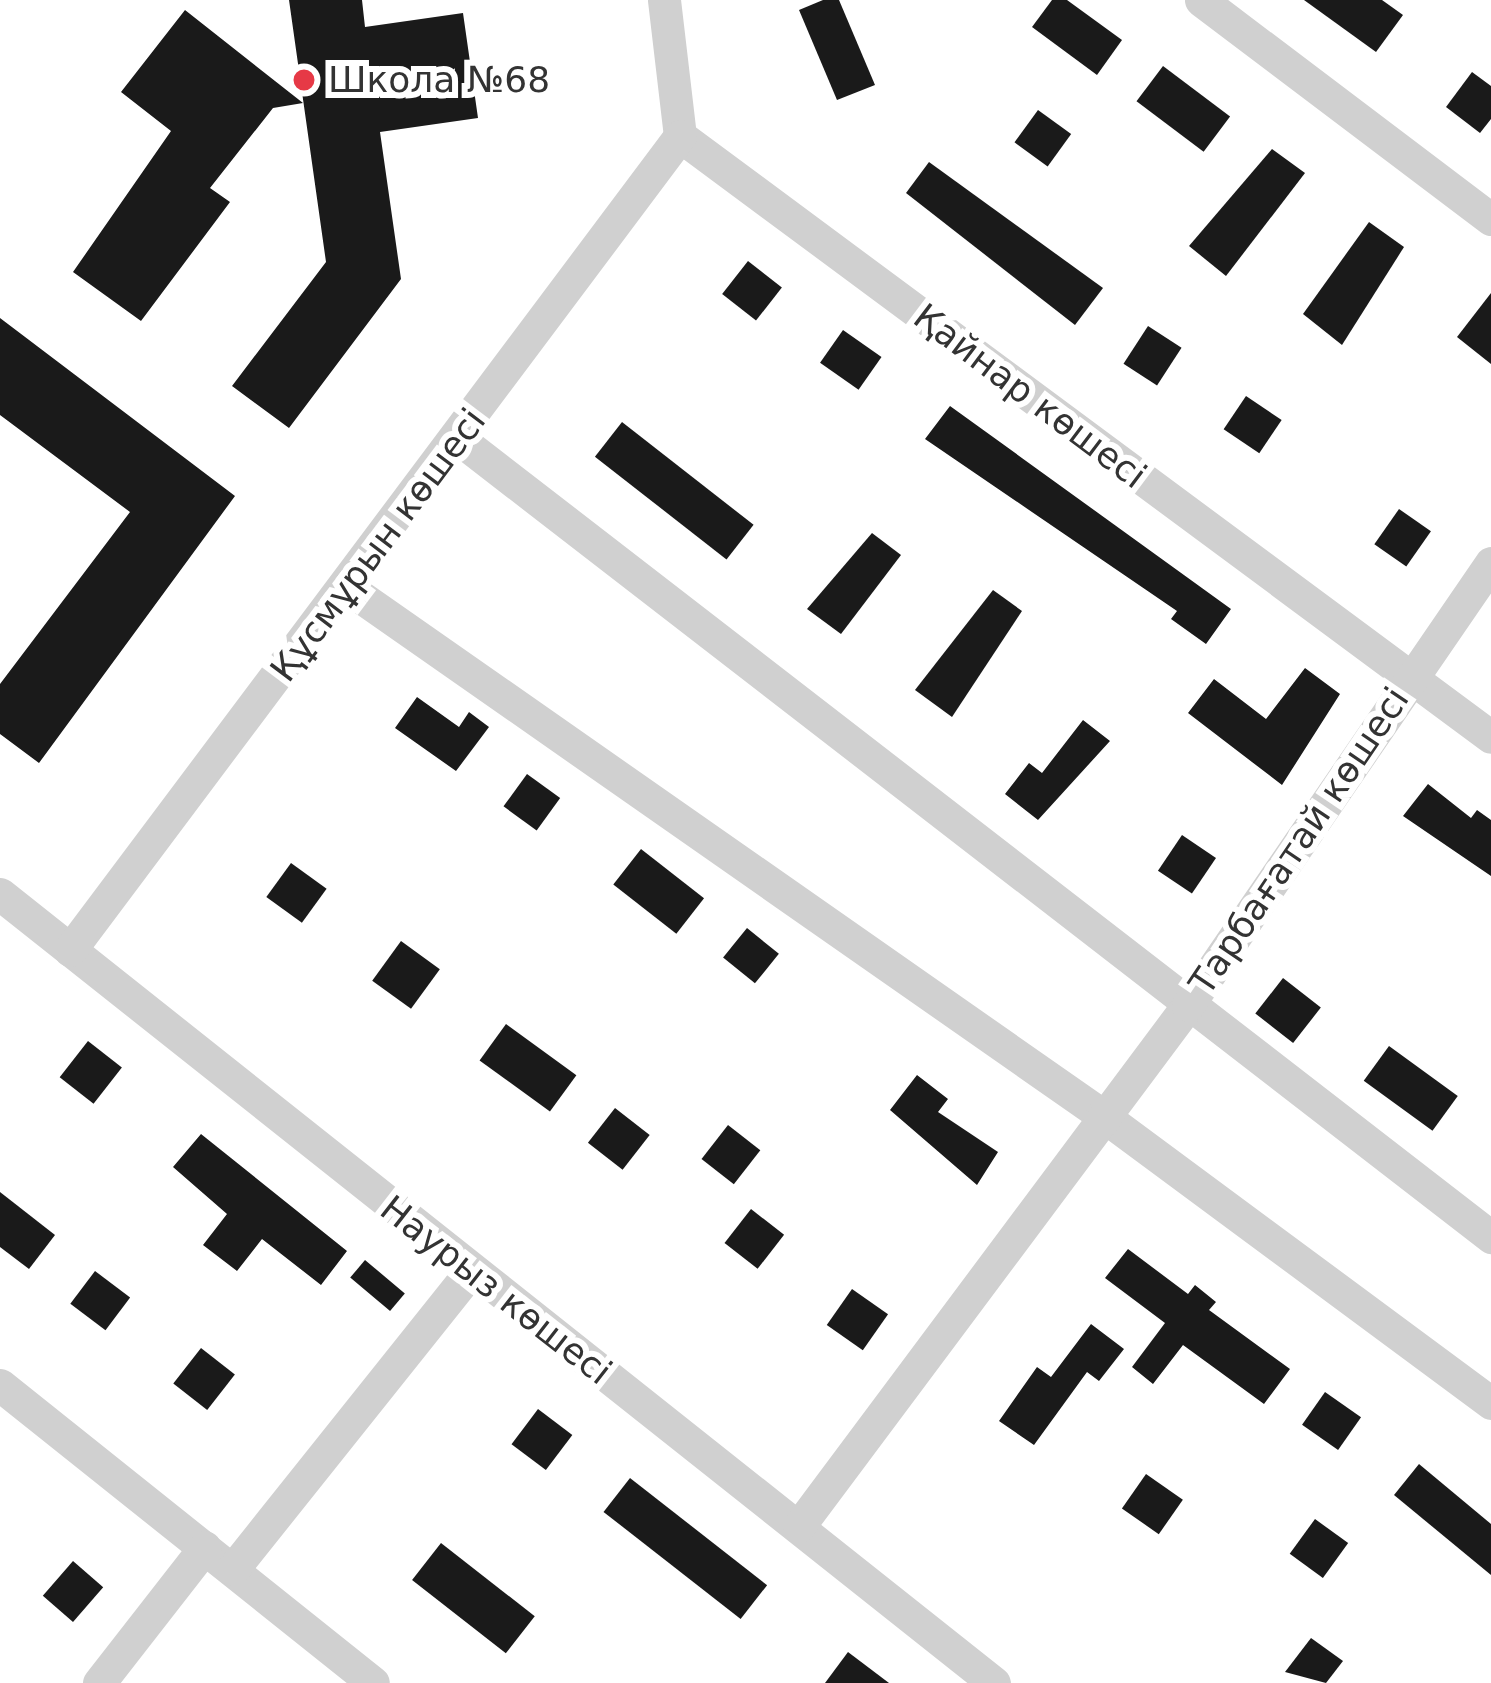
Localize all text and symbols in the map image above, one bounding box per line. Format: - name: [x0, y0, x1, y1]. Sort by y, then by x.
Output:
- place label: Школа №68: [328, 58, 550, 102]
- marker: Школа №68: [291, 67, 317, 93]
- street label: Қайнар көшесі: [905, 295, 1155, 497]
- street label: Құсмұрын көшесі: [261, 400, 495, 690]
- street label: Тарбағатай көшесі: [1180, 679, 1418, 1003]
- street label: Наурыз көшесі: [372, 1186, 620, 1394]

